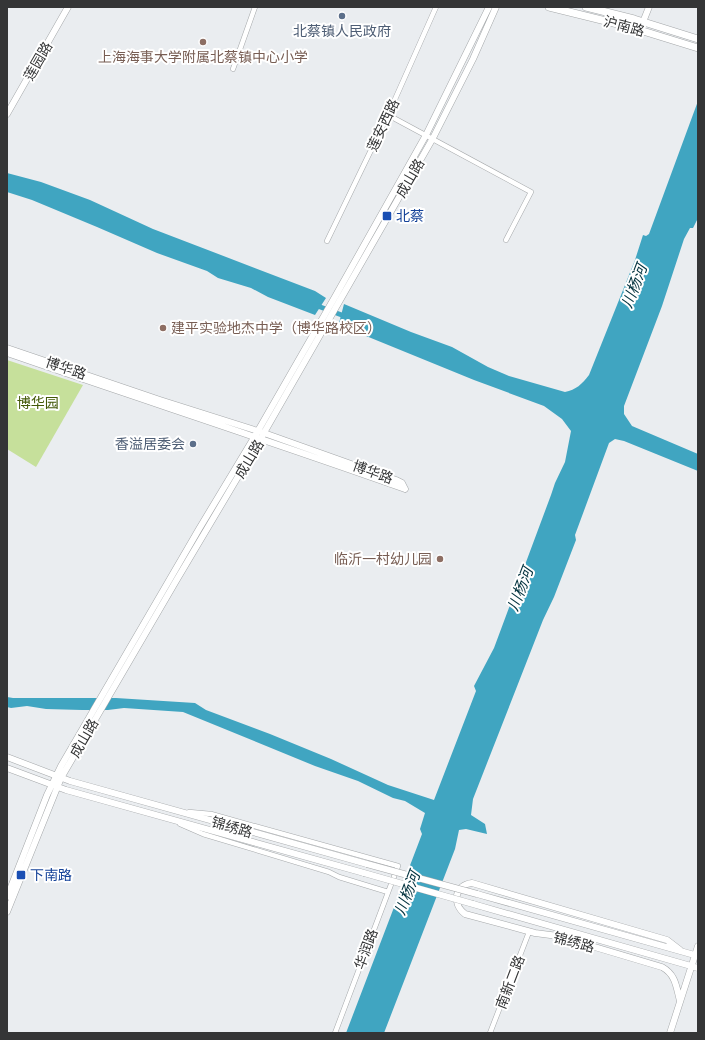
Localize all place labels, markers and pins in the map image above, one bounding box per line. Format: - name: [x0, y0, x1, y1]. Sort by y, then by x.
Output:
- marker: 北蔡镇人民政府: [337, 11, 347, 21]
- place label: 北蔡镇人民政府: [293, 22, 391, 40]
- marker: 上海海事大学附属北蔡镇中心小学: [198, 37, 208, 47]
- place label: 上海海事大学附属北蔡镇中心小学: [98, 48, 308, 66]
- place label: 北蔡: [396, 207, 424, 225]
- marker: 北蔡: [381, 210, 393, 222]
- place label: 建平实验地杰中学（博华路校区）: [171, 319, 381, 337]
- marker: 建平实验地杰中学（博华路校区）: [158, 323, 168, 333]
- place label: 香溢居委会: [115, 435, 185, 453]
- marker: 香溢居委会: [188, 439, 198, 449]
- place label: 临沂一村幼儿园: [334, 550, 432, 568]
- marker: 临沂一村幼儿园: [435, 554, 445, 564]
- place label: 下南路: [30, 866, 72, 884]
- marker: 下南路: [15, 869, 27, 881]

